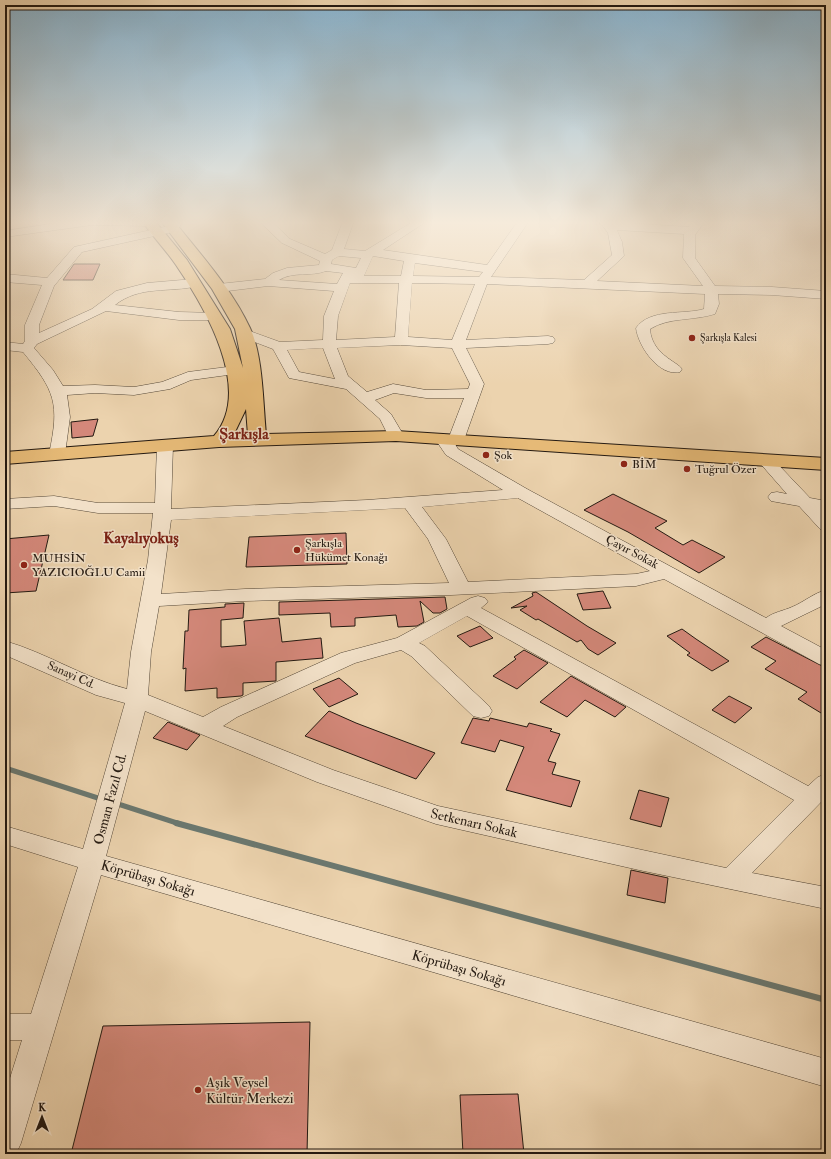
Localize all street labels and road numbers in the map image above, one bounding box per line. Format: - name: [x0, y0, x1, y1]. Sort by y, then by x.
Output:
- street label: Çayır Sokak: [603, 532, 661, 572]
- street label: Sanayi Cd.: [45, 658, 97, 692]
- street label: Osman Fazıl Cd.: [90, 751, 130, 847]
- street label: Setkenarı Sokak: [429, 805, 520, 841]
- street label: Köprübaşı Sokağı: [99, 856, 197, 901]
- street label: Köprübaşı Sokağı: [410, 946, 508, 991]

